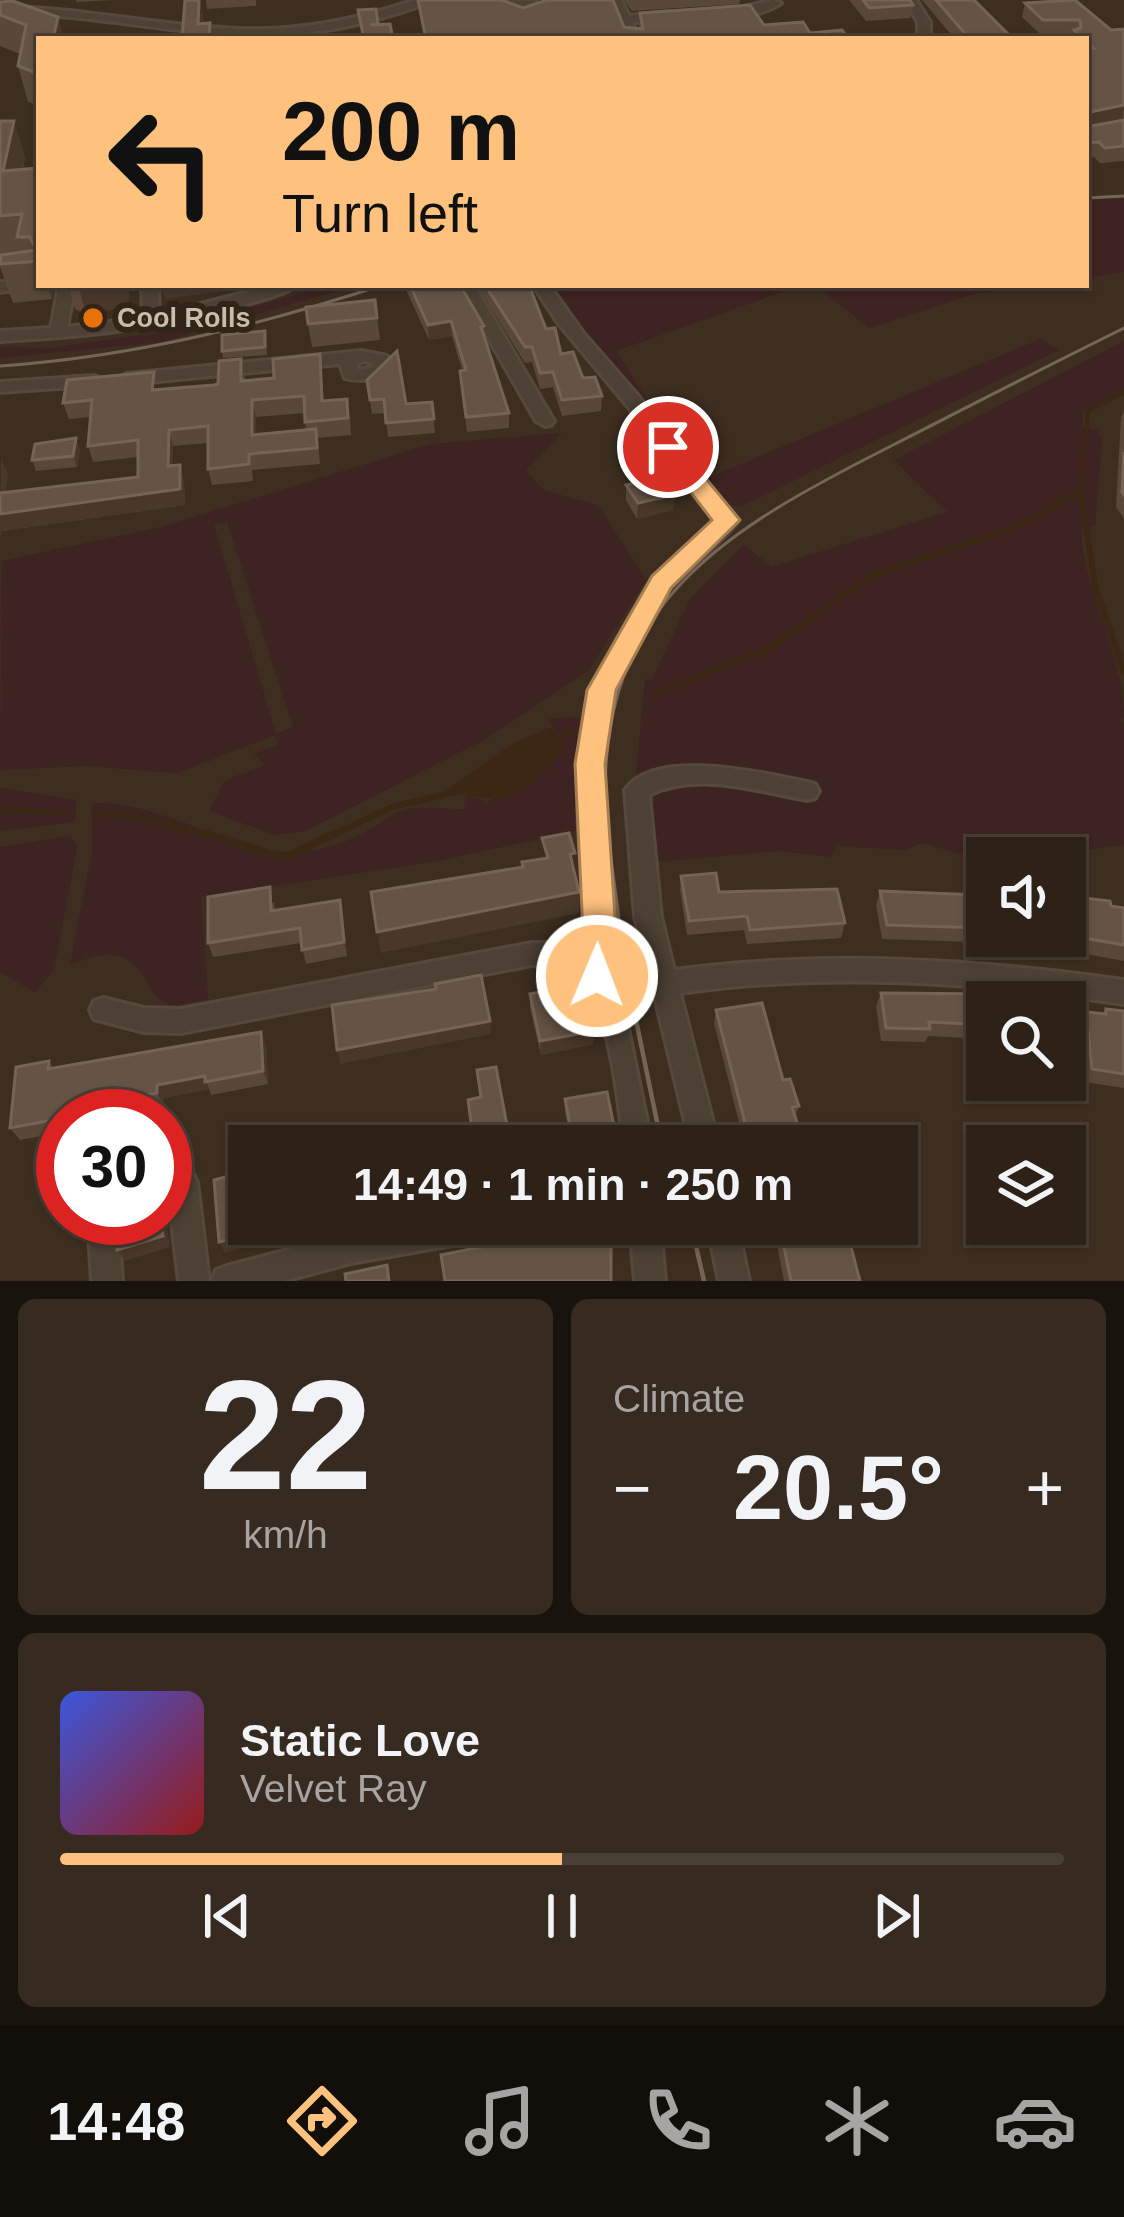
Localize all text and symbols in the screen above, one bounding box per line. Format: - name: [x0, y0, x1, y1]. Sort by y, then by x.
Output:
- icon: left: [84, 84, 240, 240]
- text: 200 m: [282, 84, 520, 178]
- text: Turn left: [282, 183, 478, 243]
- place label: Cool Rolls: [117, 303, 251, 333]
- marker: Cool Rolls: [80, 305, 106, 331]
- pin: [617, 396, 719, 498]
- icon: arrive: [635, 414, 701, 480]
- map controls: [966, 837, 1086, 1245]
- button: sound: [966, 837, 1086, 957]
- position arrow: [534, 913, 660, 1039]
- button: search: [966, 981, 1086, 1101]
- speed limit sign: 30: [36, 1089, 192, 1245]
- button: layers: [966, 1125, 1086, 1245]
- text: 14:49 · 1 min · 250 m: [353, 1159, 793, 1210]
- text: 22: [199, 1348, 372, 1522]
- text: Climate: [613, 1377, 745, 1420]
- text: 20.5°: [733, 1438, 944, 1538]
- text: −: [613, 1451, 652, 1525]
- text: +: [1025, 1451, 1064, 1525]
- text: km/h: [243, 1513, 328, 1556]
- text: Static Love: [240, 1715, 480, 1766]
- text: Velvet Ray: [240, 1767, 426, 1810]
- icon: previous: [194, 1883, 260, 1949]
- icon: pause: [529, 1883, 595, 1949]
- icon: next: [864, 1883, 930, 1949]
- icon: directions: [280, 2079, 364, 2163]
- icon: music: [458, 2079, 542, 2163]
- icon: phone: [636, 2079, 720, 2163]
- icon: climate: [815, 2079, 899, 2163]
- icon: car: [993, 2079, 1077, 2163]
- text: 14:48: [47, 2091, 185, 2151]

